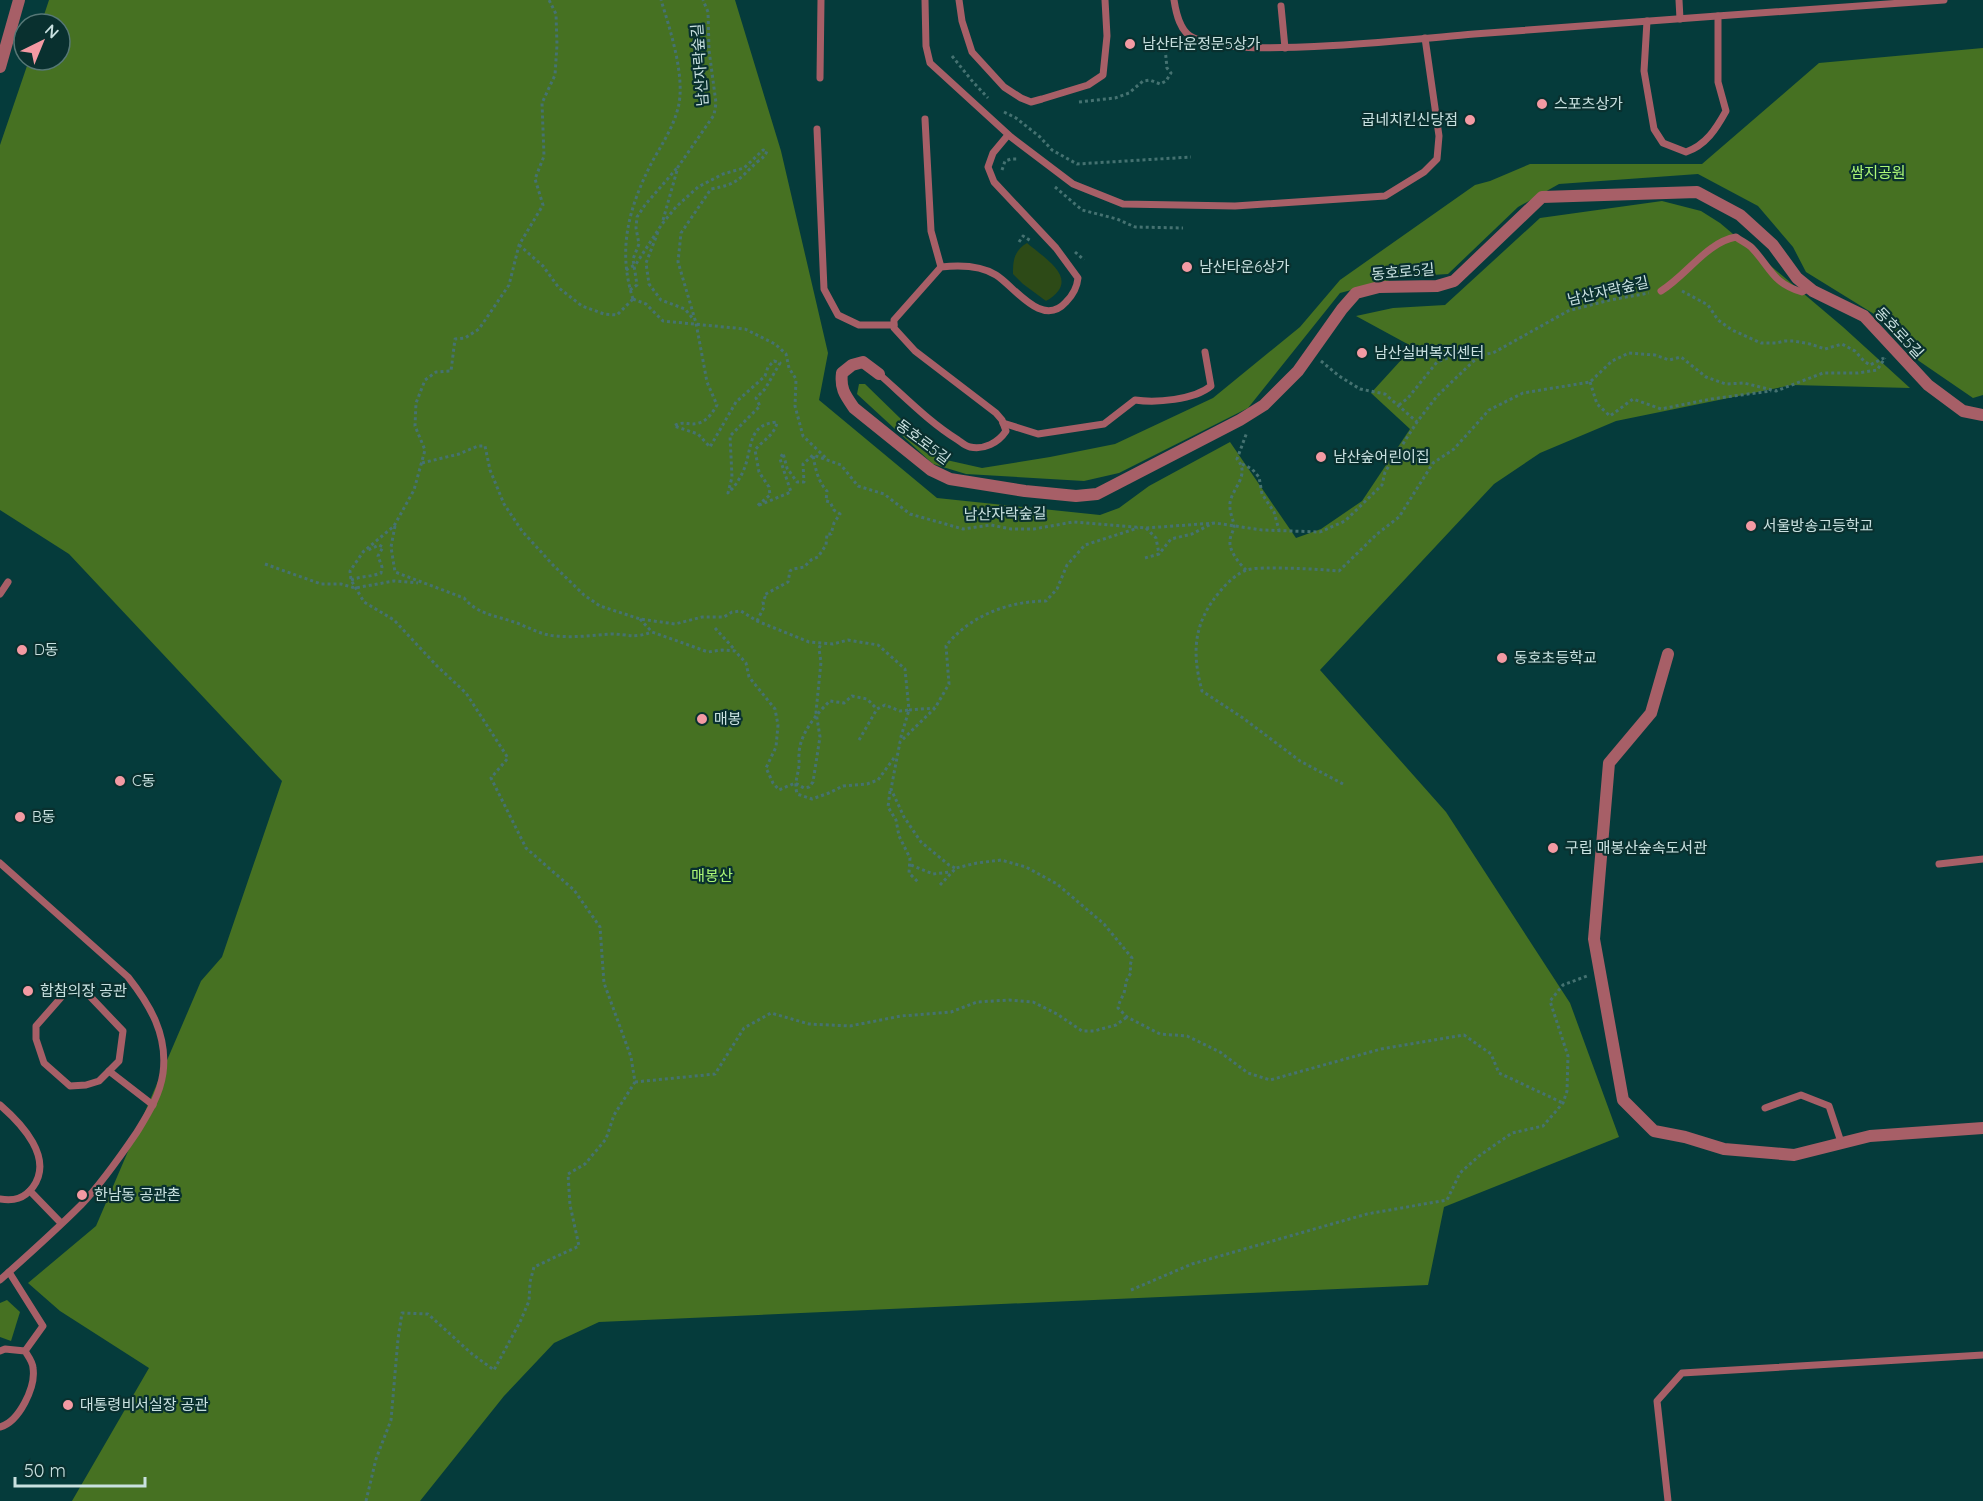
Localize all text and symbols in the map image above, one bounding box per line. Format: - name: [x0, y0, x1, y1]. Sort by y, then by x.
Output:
- north arrow: [12, 12, 72, 72]
- text: N: [41, 20, 63, 42]
- street label: 남산자락숲길: [687, 23, 712, 107]
- place label: 남산타운정문5상가: [1142, 34, 1261, 53]
- marker: 남산타운정문5상가: [1123, 37, 1137, 51]
- place label: 스포츠상가: [1554, 94, 1623, 113]
- marker: 스포츠상가: [1535, 97, 1549, 111]
- place label: 굽네치킨신당점: [1361, 110, 1458, 129]
- marker: 굽네치킨신당점: [1463, 113, 1477, 127]
- park label: 쌈지공원: [1850, 163, 1906, 182]
- place label: 남산타운6상가: [1199, 257, 1290, 276]
- street label: 동호로5길: [1371, 259, 1435, 284]
- marker: 남산타운6상가: [1180, 260, 1194, 274]
- street label: 남산자락숲길: [1565, 272, 1650, 309]
- street label: 동호로5길: [1871, 303, 1928, 362]
- place label: 남산실버복지센터: [1374, 343, 1484, 362]
- marker: 남산실버복지센터: [1355, 346, 1369, 360]
- street label: 동호로5길: [892, 415, 954, 468]
- place label: 남산숲어린이집: [1333, 447, 1430, 466]
- marker: 남산숲어린이집: [1314, 450, 1328, 464]
- street label: 남산자락숲길: [963, 503, 1047, 524]
- place label: 서울방송고등학교: [1763, 516, 1873, 535]
- marker: 서울방송고등학교: [1744, 519, 1758, 533]
- place label: D동: [34, 640, 59, 659]
- marker: D동: [15, 643, 29, 657]
- place label: 동호초등학교: [1514, 648, 1597, 667]
- marker: 동호초등학교: [1495, 651, 1509, 665]
- place label: 매봉: [714, 709, 742, 728]
- marker: 매봉: [695, 712, 709, 726]
- place label: C동: [132, 771, 156, 790]
- marker: C동: [113, 774, 127, 788]
- place label: B동: [32, 807, 56, 826]
- marker: B동: [13, 810, 27, 824]
- place label: 구립 매봉산숲속도서관: [1565, 838, 1707, 857]
- marker: 구립 매봉산숲속도서관: [1546, 841, 1560, 855]
- park label: 매봉산: [691, 866, 733, 885]
- place label: 합참의장 공관: [40, 981, 127, 1000]
- marker: 합참의장 공관: [21, 984, 35, 998]
- place label: 한남동 공관촌: [94, 1185, 181, 1204]
- marker: 한남동 공관촌: [75, 1188, 89, 1202]
- place label: 대통령비서실장 공관: [80, 1395, 208, 1414]
- marker: 대통령비서실장 공관: [61, 1398, 75, 1412]
- scale bar: [15, 1450, 146, 1488]
- text: 50 m: [24, 1459, 66, 1482]

